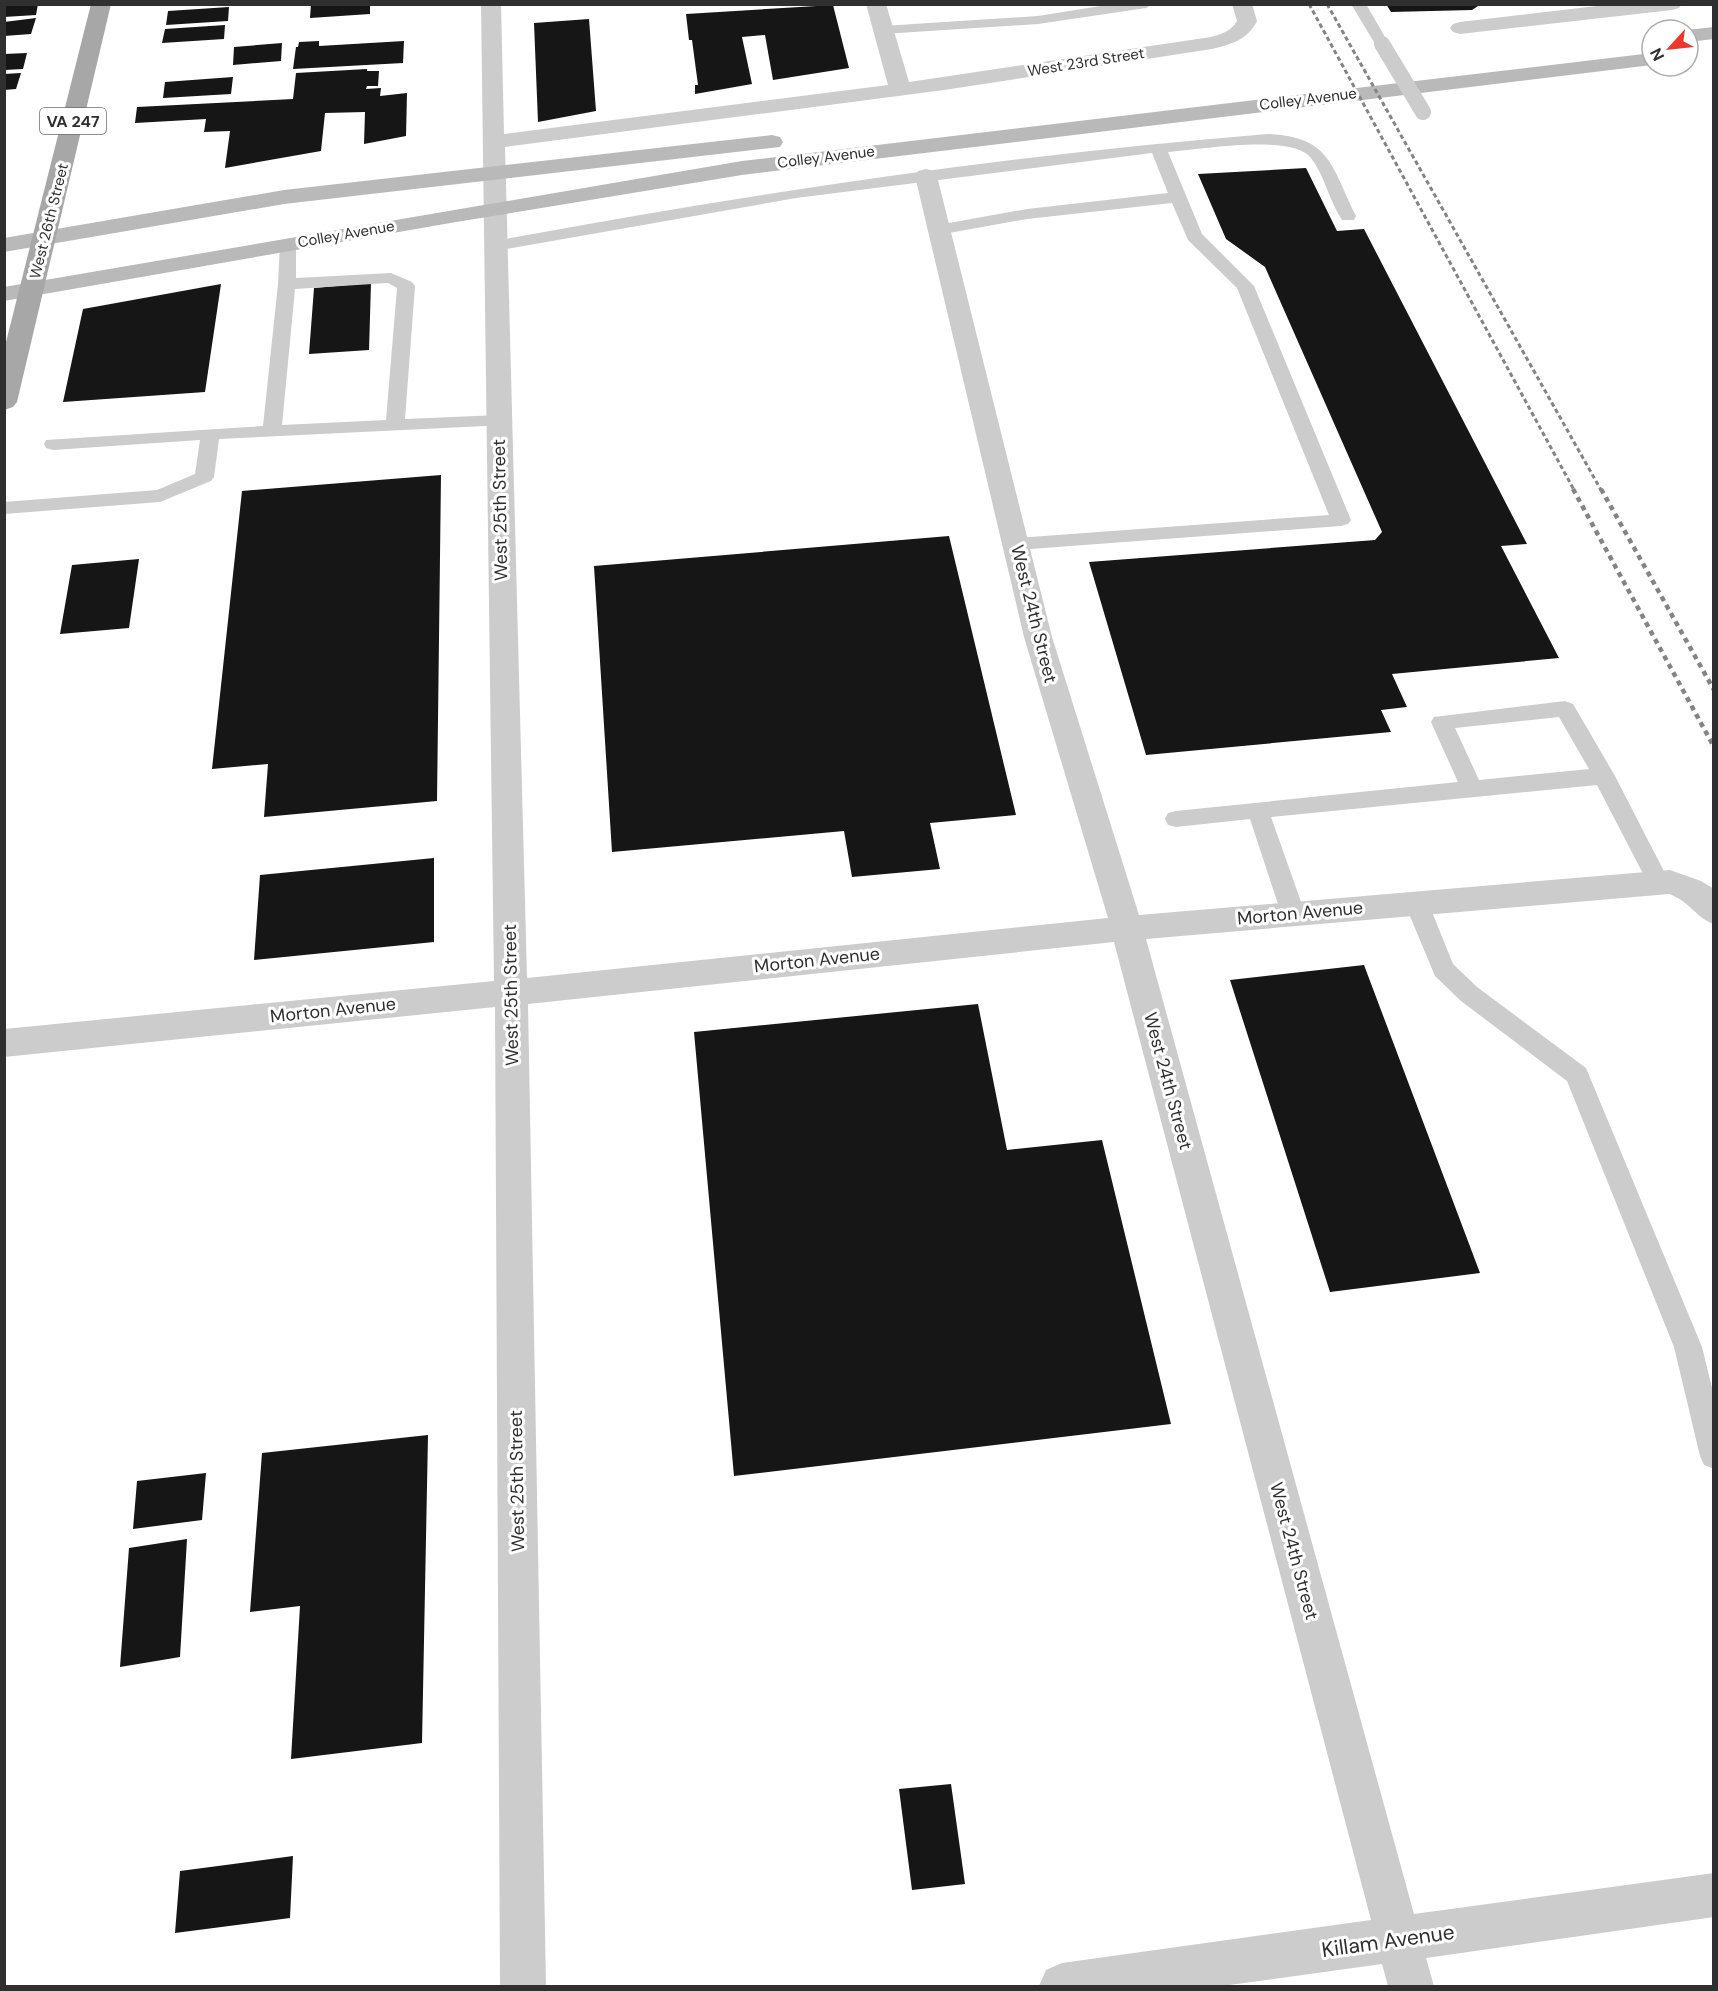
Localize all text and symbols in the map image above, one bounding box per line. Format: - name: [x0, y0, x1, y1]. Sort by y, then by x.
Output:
- north arrow: [1640, 18, 1700, 78]
- street label: West 23rd Street: [1026, 43, 1146, 81]
- text: N: [1645, 45, 1669, 65]
- street label: Colley Avenue: [1258, 83, 1358, 115]
- road number: VA 247: [40, 108, 106, 134]
- street label: Colley Avenue: [776, 141, 876, 173]
- street label: West 26th Street: [25, 161, 73, 281]
- street label: Colley Avenue: [296, 216, 396, 252]
- street label: West 25th Street: [487, 439, 513, 581]
- street label: West 24th Street: [1005, 542, 1063, 686]
- street label: Morton Avenue: [1236, 896, 1364, 930]
- street label: West 25th Street: [498, 924, 524, 1066]
- street label: Morton Avenue: [753, 941, 881, 979]
- street label: Morton Avenue: [269, 991, 397, 1029]
- street label: West 24th Street: [1138, 1010, 1198, 1152]
- street label: West 25th Street: [504, 1410, 530, 1552]
- street label: West 24th Street: [1264, 1480, 1324, 1622]
- street label: Killam Avenue: [1320, 1918, 1456, 1964]

